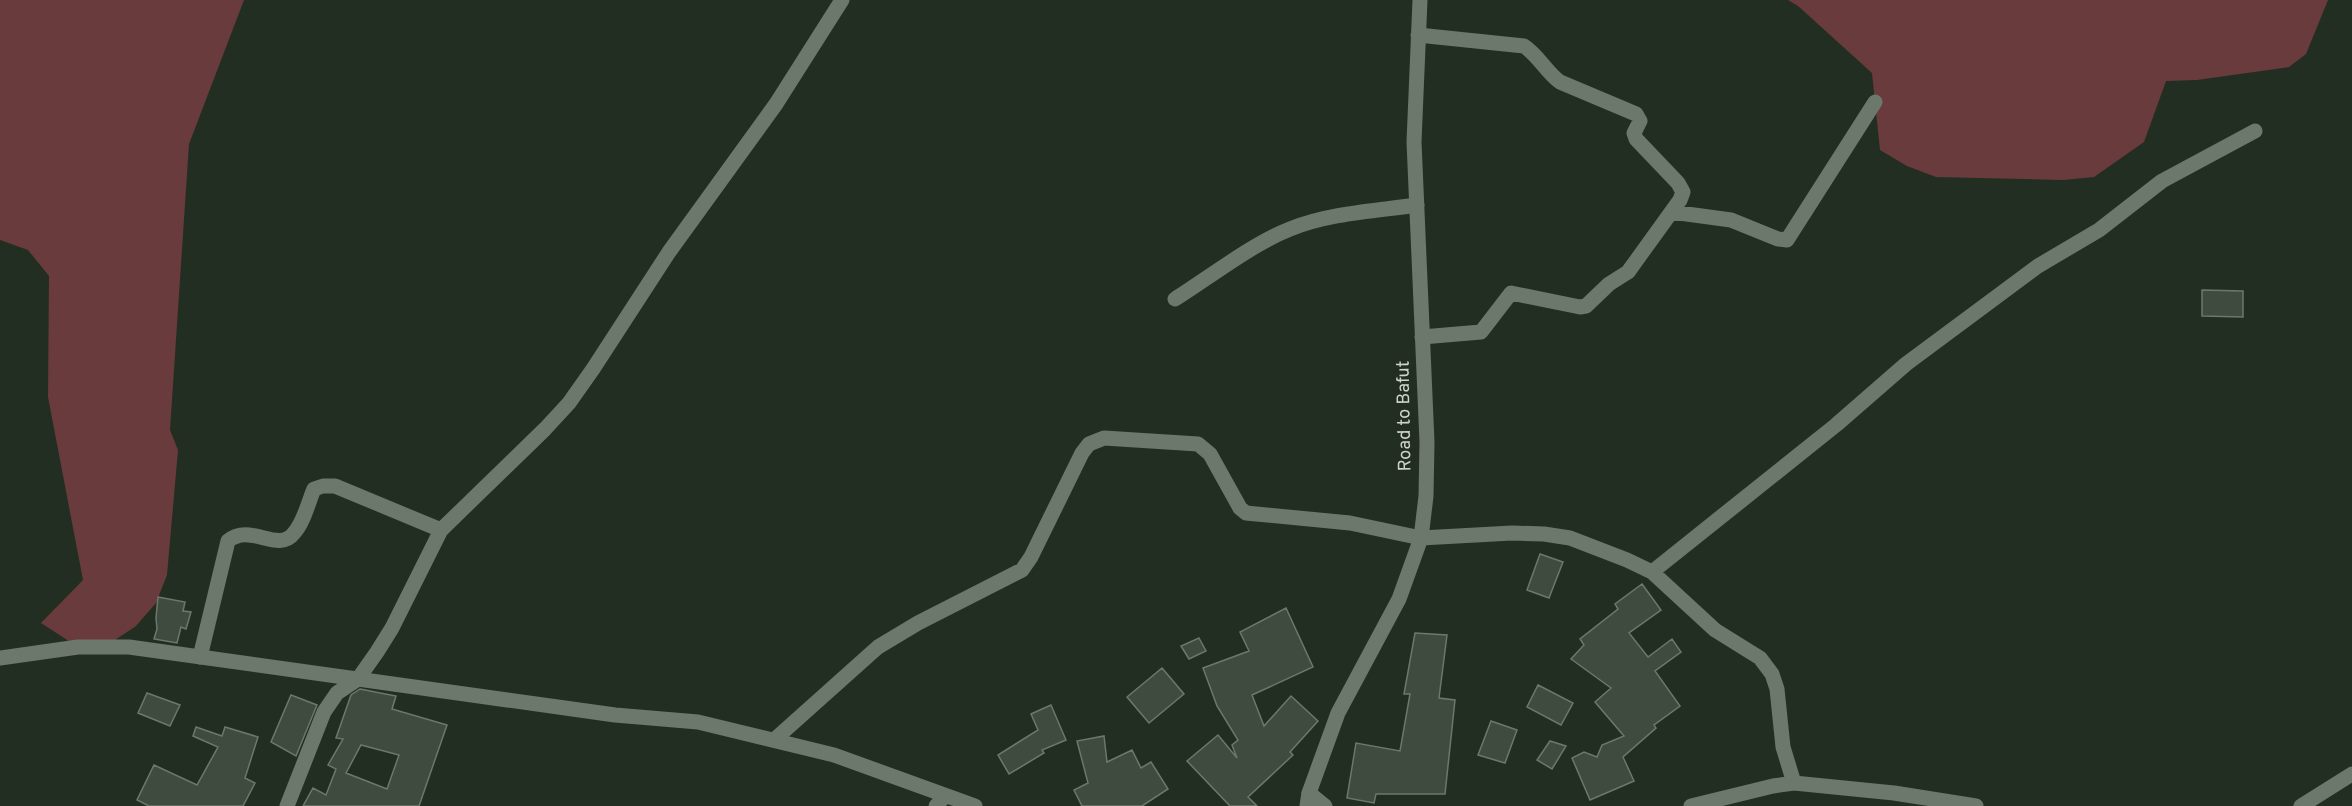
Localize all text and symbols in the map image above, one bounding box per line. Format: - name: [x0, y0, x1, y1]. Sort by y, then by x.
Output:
- street label: Road to Bafut: [1393, 360, 1417, 472]

